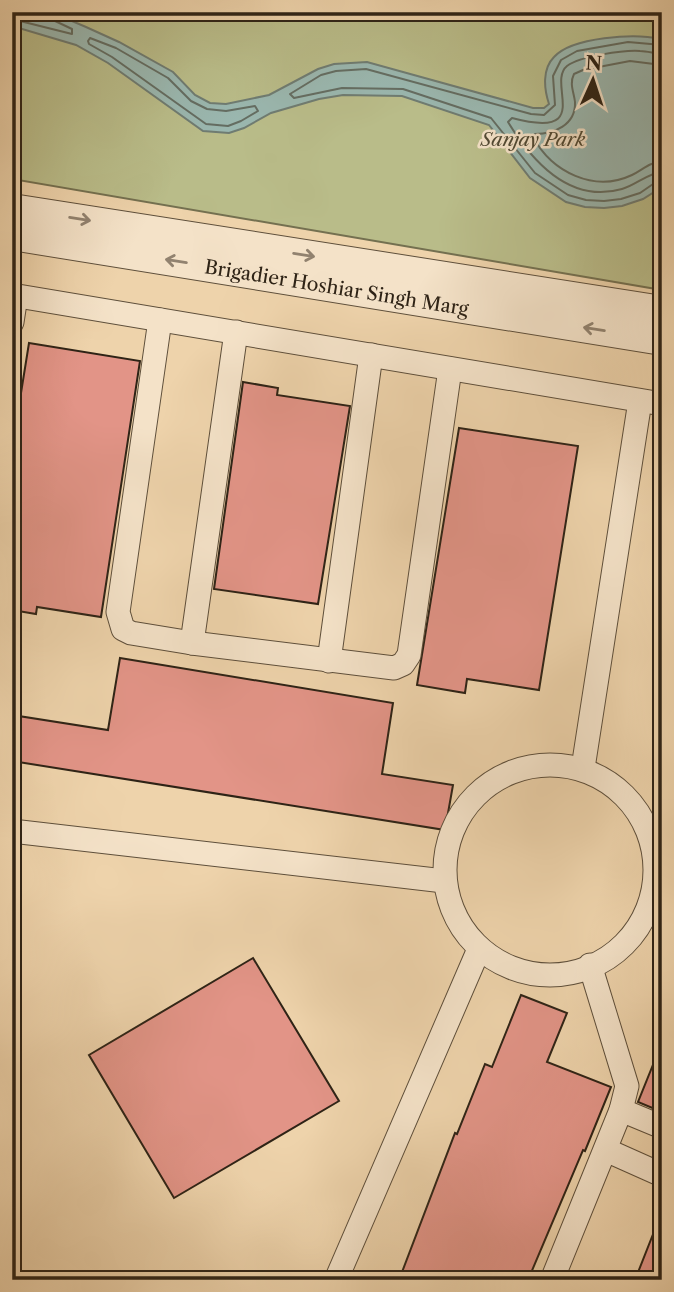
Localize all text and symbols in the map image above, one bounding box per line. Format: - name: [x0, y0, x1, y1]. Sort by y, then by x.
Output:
- north arrow: [558, 46, 628, 116]
- text: N: [585, 52, 603, 75]
- park label: Sanjay Park: [480, 128, 585, 151]
- one-way arrow: [68, 213, 91, 226]
- one-way arrow: [292, 249, 315, 262]
- one-way arrow: [165, 254, 188, 267]
- street label: Brigadier Hoshiar Singh Marg: [203, 255, 471, 321]
- one-way arrow: [583, 322, 606, 335]

